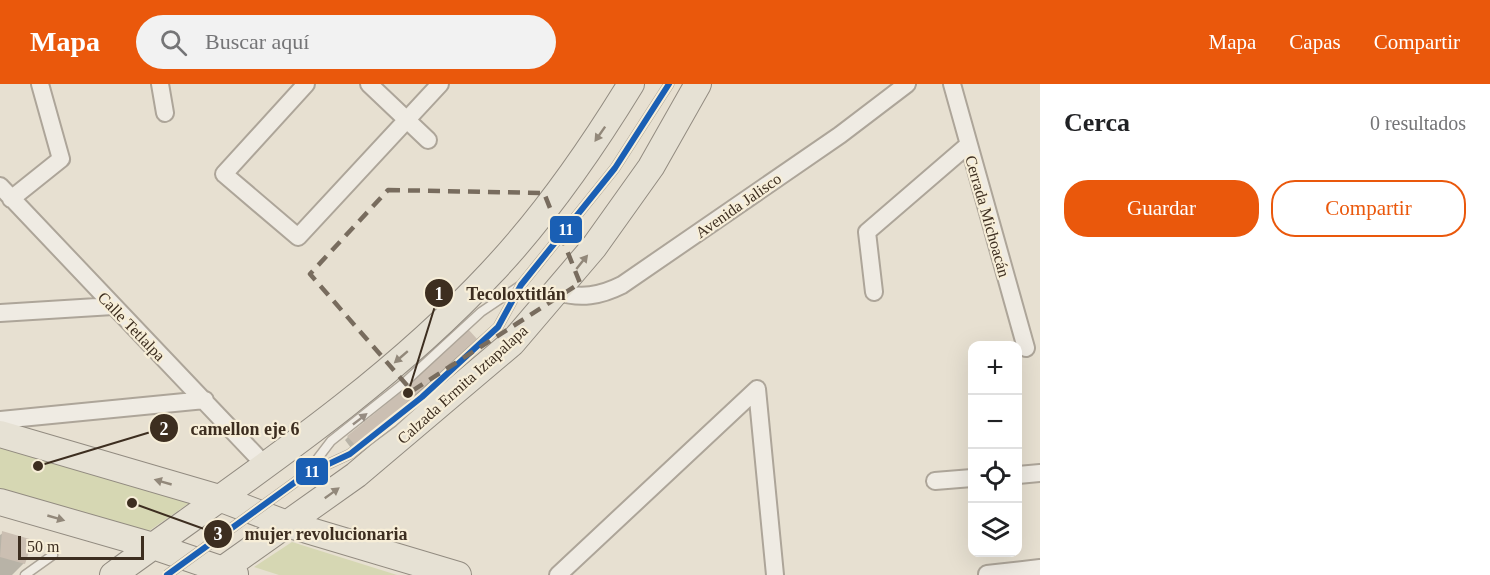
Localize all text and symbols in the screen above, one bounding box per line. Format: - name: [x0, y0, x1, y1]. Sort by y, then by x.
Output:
- search box: [136, 15, 556, 69]
- text: Mapa: [30, 26, 100, 57]
- icon: search: [157, 26, 190, 59]
- text: Buscar aquí: [205, 29, 309, 54]
- text: Mapa: [1209, 30, 1256, 54]
- text: Capas: [1289, 30, 1341, 54]
- text: Compartir: [1374, 30, 1460, 54]
- text: Cerca: [1064, 108, 1130, 137]
- text: 0 resultados: [1370, 112, 1466, 134]
- one-way arrow: [594, 125, 606, 141]
- street label: Cerrada Michoacán: [962, 153, 1013, 279]
- street label: Avenida Jalisco: [692, 170, 784, 241]
- button: Guardar: [1064, 180, 1259, 237]
- button: Compartir: [1271, 180, 1466, 237]
- line badge: 11: [549, 215, 583, 244]
- text: 11: [558, 221, 574, 238]
- one-way arrow: [576, 254, 588, 269]
- callout: Tecoloxtitlán: [424, 275, 578, 311]
- text: 1: [435, 284, 444, 304]
- text: Tecoloxtitlán: [466, 284, 566, 304]
- street label: Calle Tetlalpa: [94, 289, 169, 365]
- street label: Calzada Ermita Iztapalapa: [394, 322, 531, 448]
- map controls: [968, 341, 1022, 557]
- button: +: [968, 341, 1022, 395]
- one-way arrow: [393, 350, 409, 363]
- button: −: [968, 395, 1022, 449]
- callout: camellon eje 6: [149, 410, 312, 446]
- one-way arrow: [352, 413, 368, 426]
- text: 2: [160, 419, 169, 439]
- text: camellon eje 6: [191, 419, 299, 439]
- button: locate: [968, 449, 1022, 503]
- line badge: 11: [295, 457, 329, 486]
- text: 11: [304, 463, 320, 480]
- one-way arrow: [154, 477, 172, 486]
- one-way arrow: [323, 487, 339, 499]
- button: layers: [968, 503, 1022, 557]
- one-way arrow: [47, 514, 65, 523]
- callout: mujer revolucionaria: [203, 516, 420, 552]
- text: 3: [214, 524, 223, 544]
- text: mujer revolucionaria: [245, 524, 407, 544]
- scale bar: [18, 533, 144, 560]
- text: 50 m: [27, 538, 59, 555]

